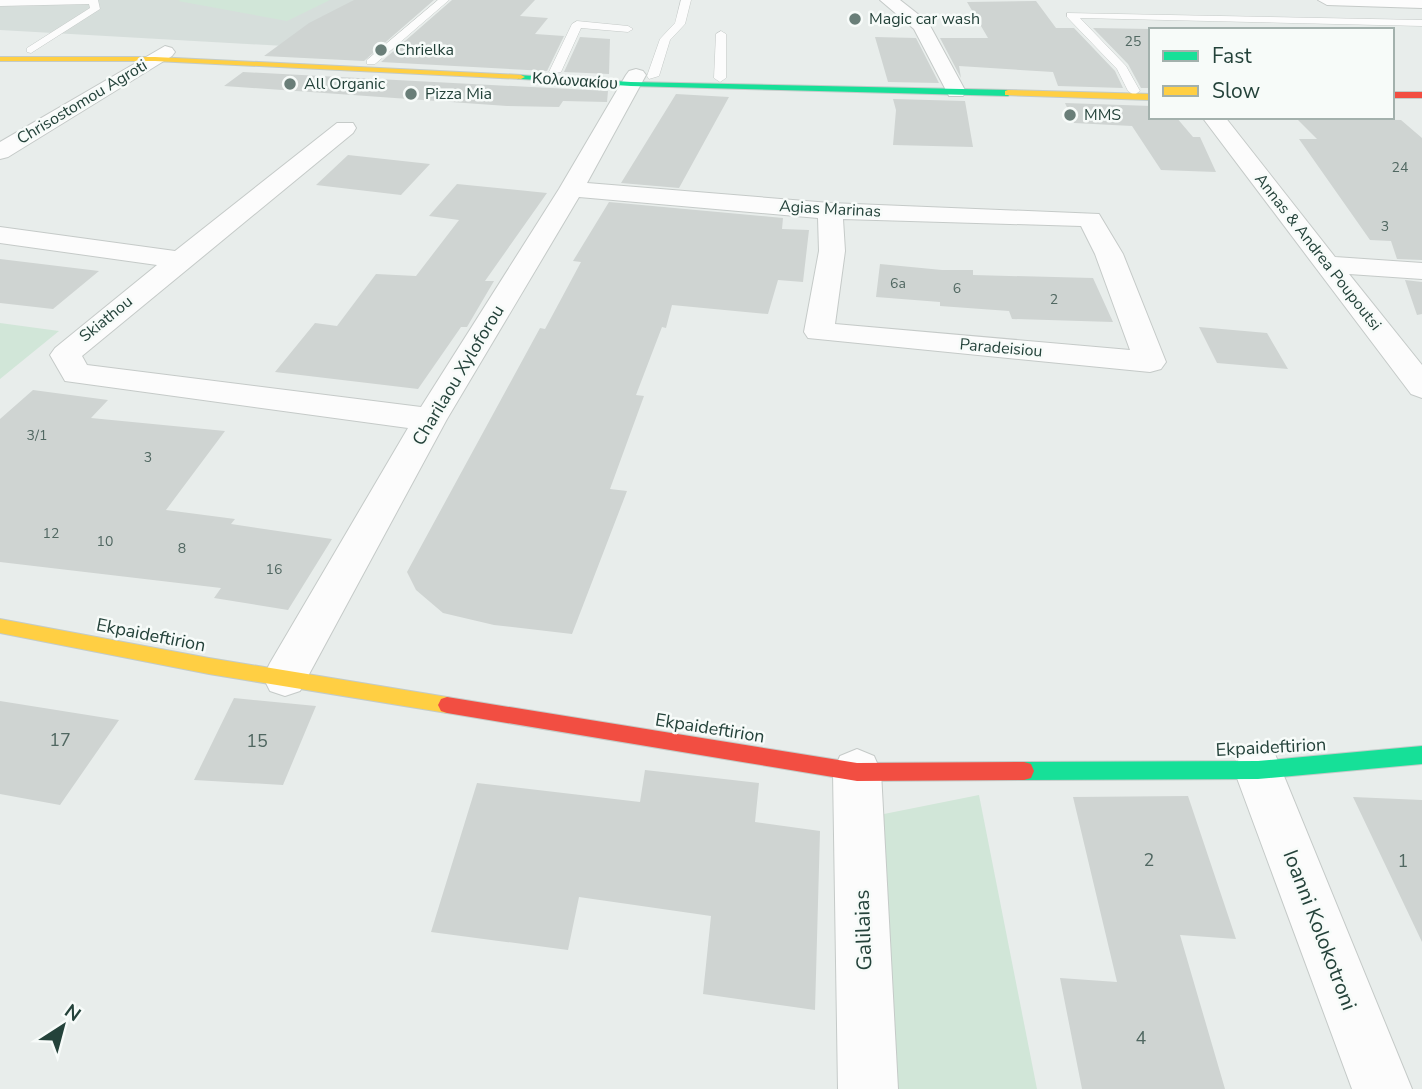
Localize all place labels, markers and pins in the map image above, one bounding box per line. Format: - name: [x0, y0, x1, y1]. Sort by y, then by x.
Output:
- place label: Magic car wash: [869, 8, 980, 30]
- marker: Magic car wash: [847, 11, 863, 27]
- place label: Chrielka: [395, 39, 454, 61]
- marker: Chrielka: [373, 42, 389, 58]
- place label: All Organic: [304, 73, 386, 95]
- marker: All Organic: [282, 76, 298, 92]
- place label: Pizza Mia: [425, 83, 492, 105]
- marker: Pizza Mia: [403, 86, 419, 102]
- place label: MMS: [1084, 104, 1121, 126]
- marker: MMS: [1062, 107, 1078, 123]

